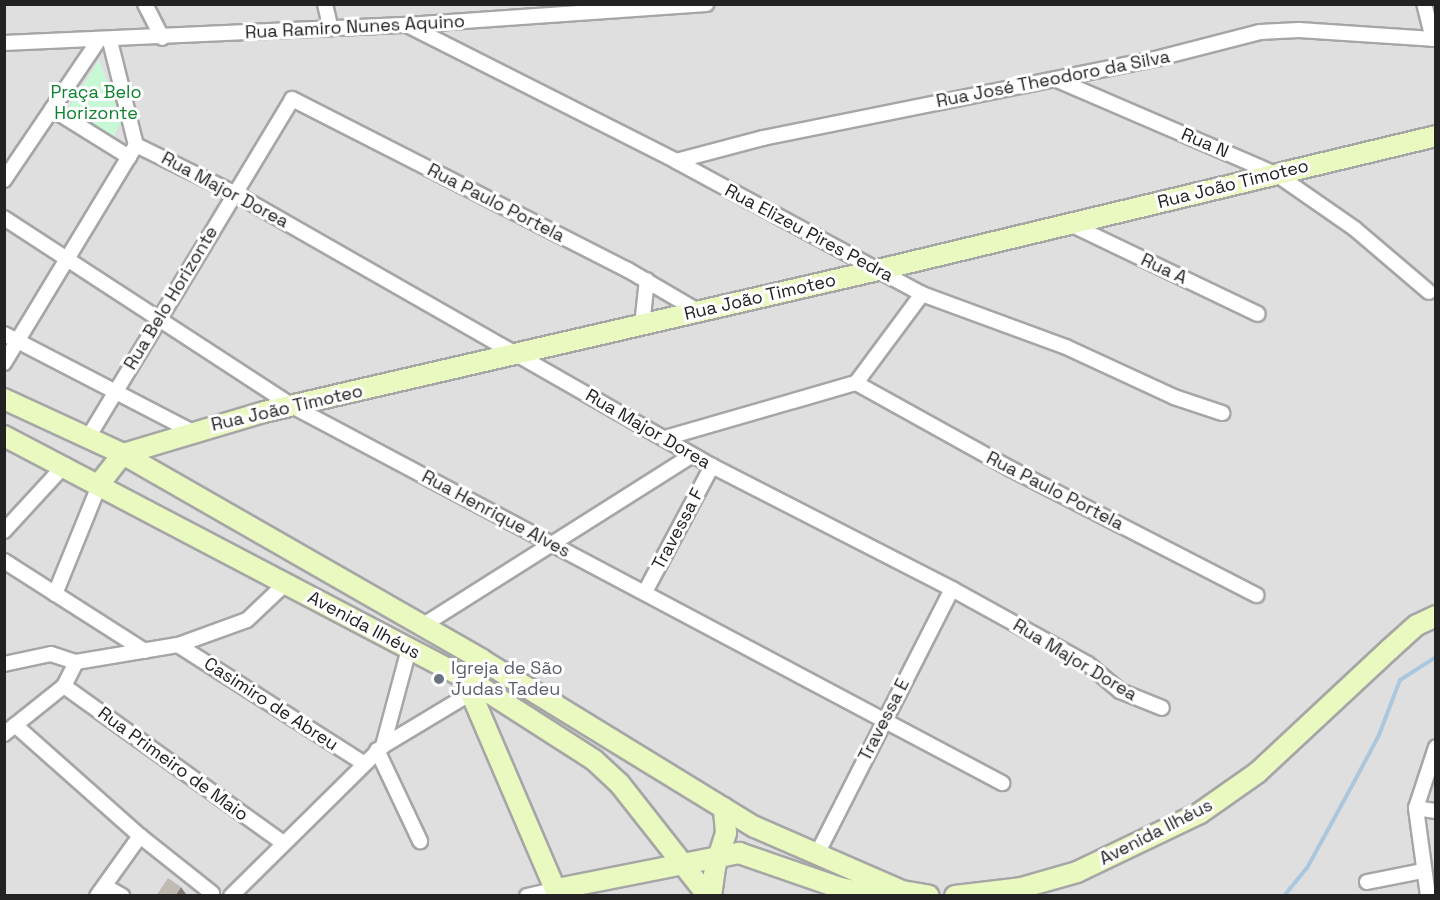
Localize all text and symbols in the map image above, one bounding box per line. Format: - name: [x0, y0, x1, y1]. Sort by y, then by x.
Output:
- street label: Rua Ramiro Nunes Aquino: [244, 10, 466, 44]
- street label: Rua José Theodoro da Silva: [934, 46, 1172, 112]
- park label: Praça Belo Horizonte: [50, 82, 142, 124]
- street label: Rua N: [1178, 123, 1232, 163]
- street label: Rua Major Dorea: [158, 147, 292, 233]
- street label: Rua João Timoteo: [1155, 155, 1311, 213]
- street label: Rua Paulo Portela: [424, 159, 568, 247]
- street label: Rua Elizeu Pires Pedra: [721, 179, 897, 287]
- street label: Rua Belo Horizonte: [120, 222, 222, 374]
- street label: Rua A: [1137, 249, 1191, 289]
- street label: Rua João Timoteo: [682, 269, 838, 325]
- street label: Rua João Timoteo: [209, 380, 365, 436]
- street label: Rua Major Dorea: [582, 384, 714, 474]
- street label: Rua Paulo Portela: [983, 447, 1127, 535]
- street label: Rua Henrique Alves: [418, 466, 574, 562]
- street label: Travessa F: [648, 485, 708, 573]
- street label: Avenida Ilhéus: [304, 586, 424, 664]
- street label: Rua Major Dorea: [1009, 614, 1141, 706]
- street label: Casimiro de Abreu: [200, 653, 342, 755]
- place label: Igreja de São Judas Tadeu: [451, 658, 563, 700]
- marker: Igreja de São Judas Tadeu: [432, 672, 446, 686]
- street label: Travessa E: [854, 675, 914, 765]
- street label: Rua Primeiro de Maio: [94, 702, 252, 826]
- street label: Avenida Ilhéus: [1096, 794, 1216, 870]

